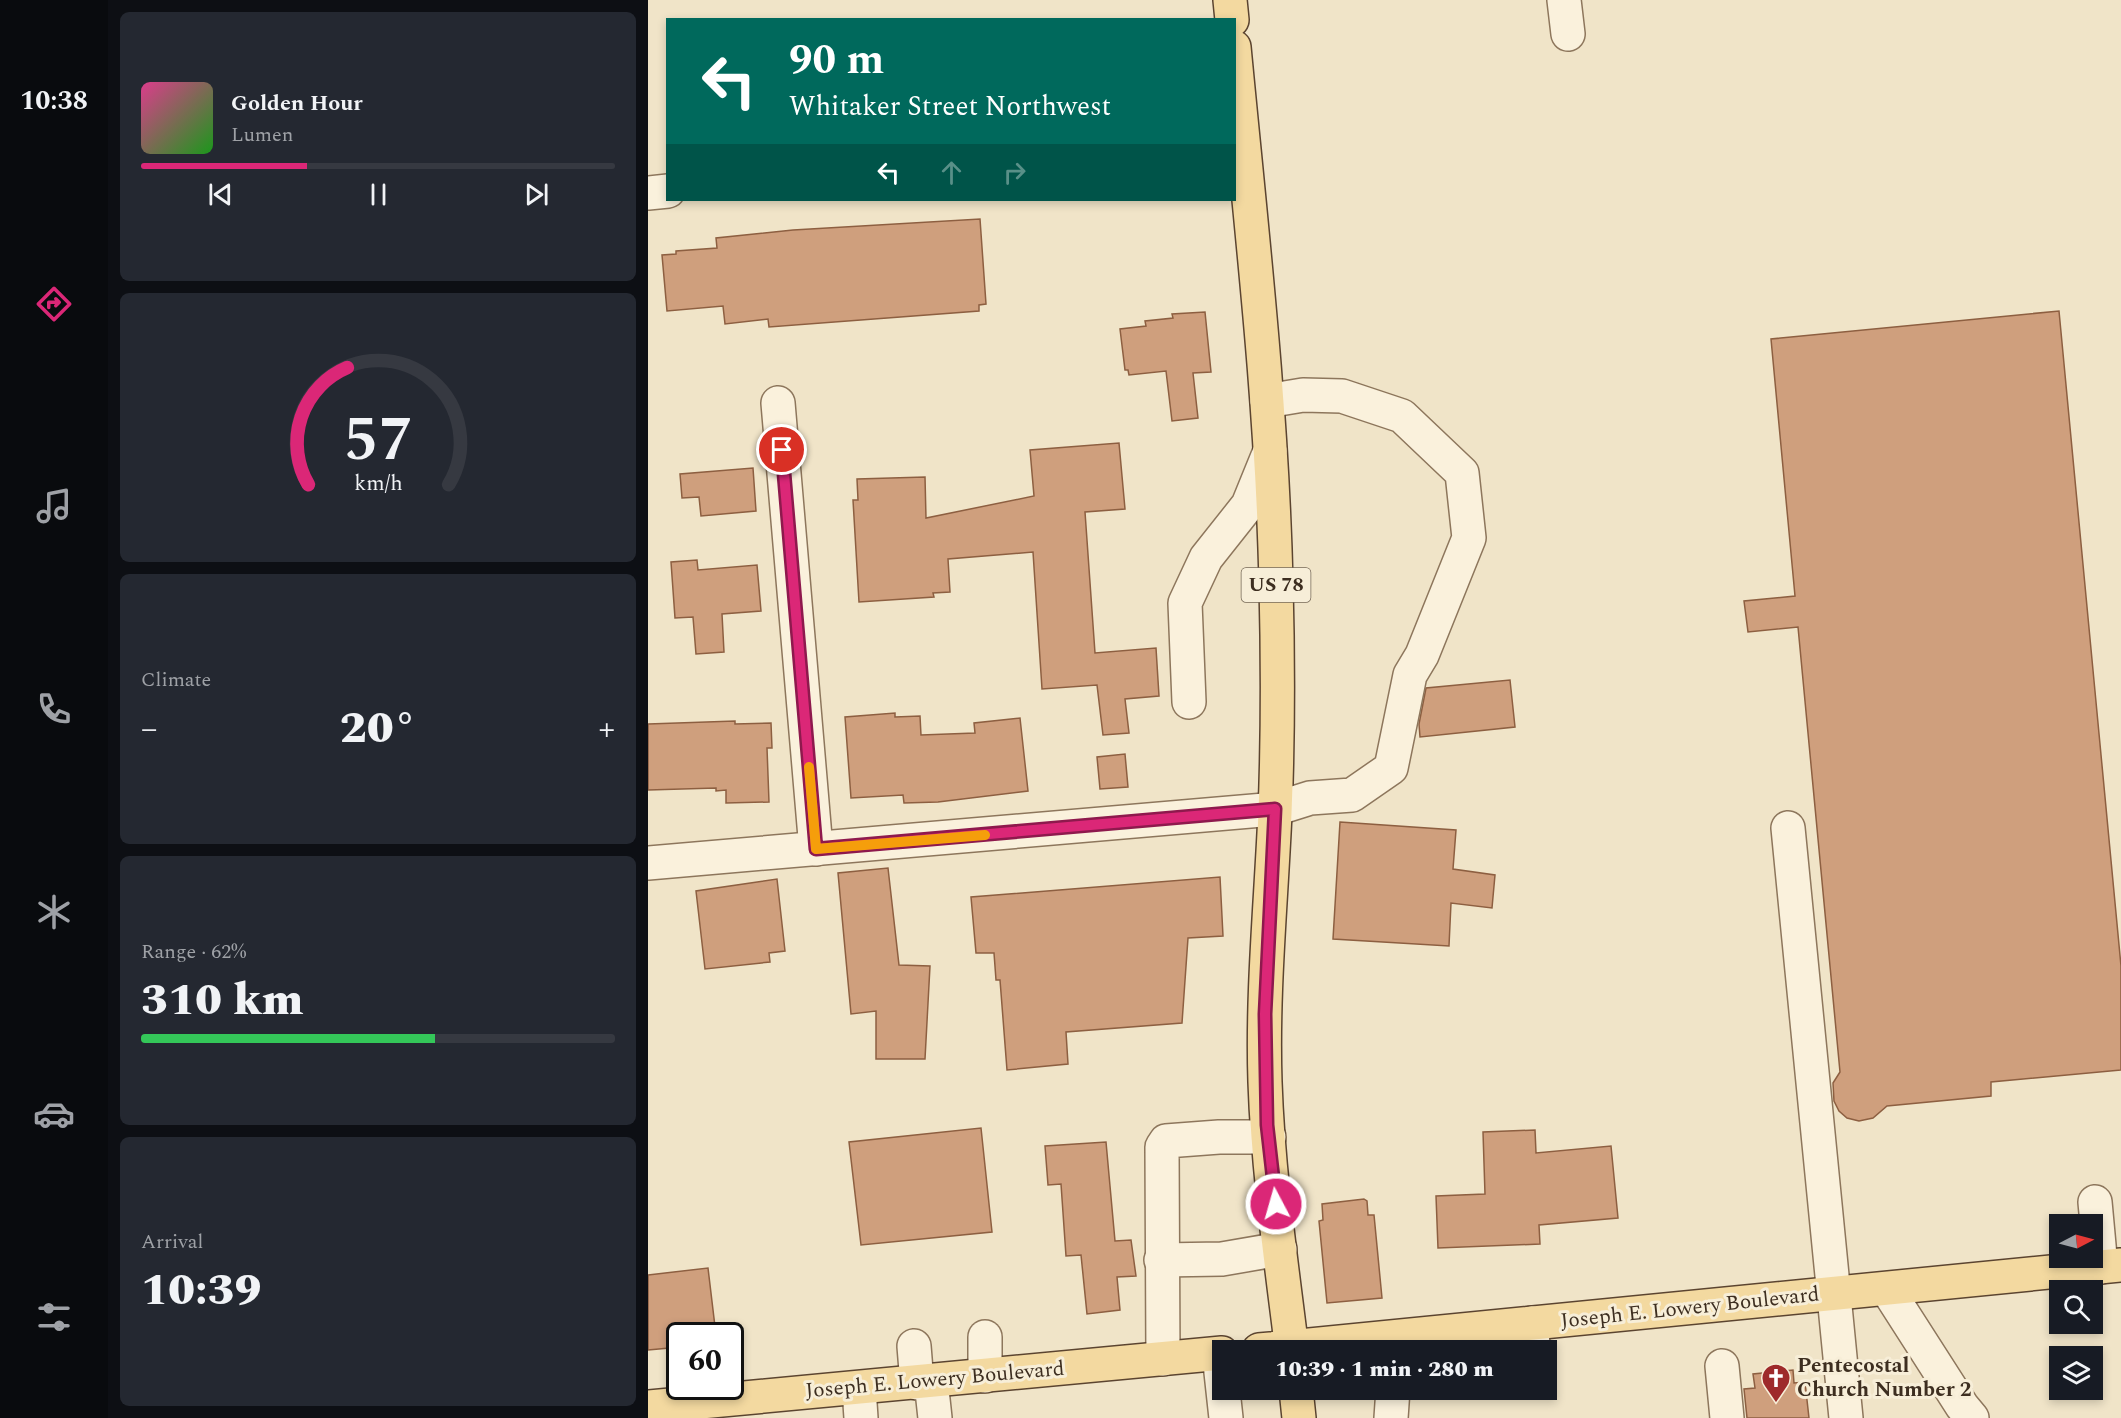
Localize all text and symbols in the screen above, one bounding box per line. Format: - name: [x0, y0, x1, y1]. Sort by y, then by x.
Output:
- text: 90 m: [789, 29, 884, 92]
- icon: left: [690, 42, 768, 120]
- text: 10:38: [20, 80, 88, 122]
- text: Whitaker Street Northwest: [789, 86, 1111, 128]
- text: Golden Hour: [231, 87, 363, 120]
- text: Lumen: [231, 120, 293, 150]
- icon: left: [872, 156, 905, 189]
- icon: ahead: [935, 156, 968, 189]
- icon: right: [998, 156, 1031, 189]
- icon: previous: [204, 178, 237, 211]
- icon: pause: [362, 178, 395, 211]
- icon: next: [520, 178, 553, 211]
- icon: directions: [33, 283, 75, 325]
- text: 57: [343, 393, 413, 488]
- pin: [756, 424, 807, 475]
- icon: arrive: [765, 433, 798, 466]
- text: km/h: [354, 467, 402, 500]
- icon: music: [33, 485, 75, 527]
- road number: US 78: [1242, 568, 1310, 602]
- text: Climate: [141, 665, 211, 695]
- icon: phone: [33, 688, 75, 730]
- text: 20°: [340, 694, 416, 763]
- text: −: [141, 704, 158, 754]
- text: +: [598, 704, 615, 754]
- icon: climate: [33, 891, 75, 933]
- text: Range · 62%: [141, 937, 246, 967]
- text: 310 km: [141, 966, 303, 1035]
- icon: car: [33, 1093, 75, 1135]
- position arrow: [1244, 1172, 1308, 1236]
- north arrow: [2049, 1214, 2103, 1268]
- map controls: [2049, 1214, 2103, 1400]
- text: Arrival: [141, 1227, 203, 1257]
- text: 10:39: [141, 1256, 262, 1325]
- street label: Joseph E. Lowery Boulevard: [1559, 1278, 1821, 1338]
- button: search: [2049, 1280, 2103, 1334]
- icon: filters: [33, 1296, 75, 1338]
- speed limit sign: 60: [666, 1322, 744, 1400]
- button: layers: [2049, 1346, 2103, 1400]
- place label: Pentecostal Church Number 2: [1797, 1350, 1972, 1406]
- street label: Joseph E. Lowery Boulevard: [804, 1353, 1066, 1407]
- text: 10:39 · 1 min · 280 m: [1275, 1353, 1494, 1386]
- church icon: Pentecostal Church Number 2: [1760, 1362, 1792, 1404]

